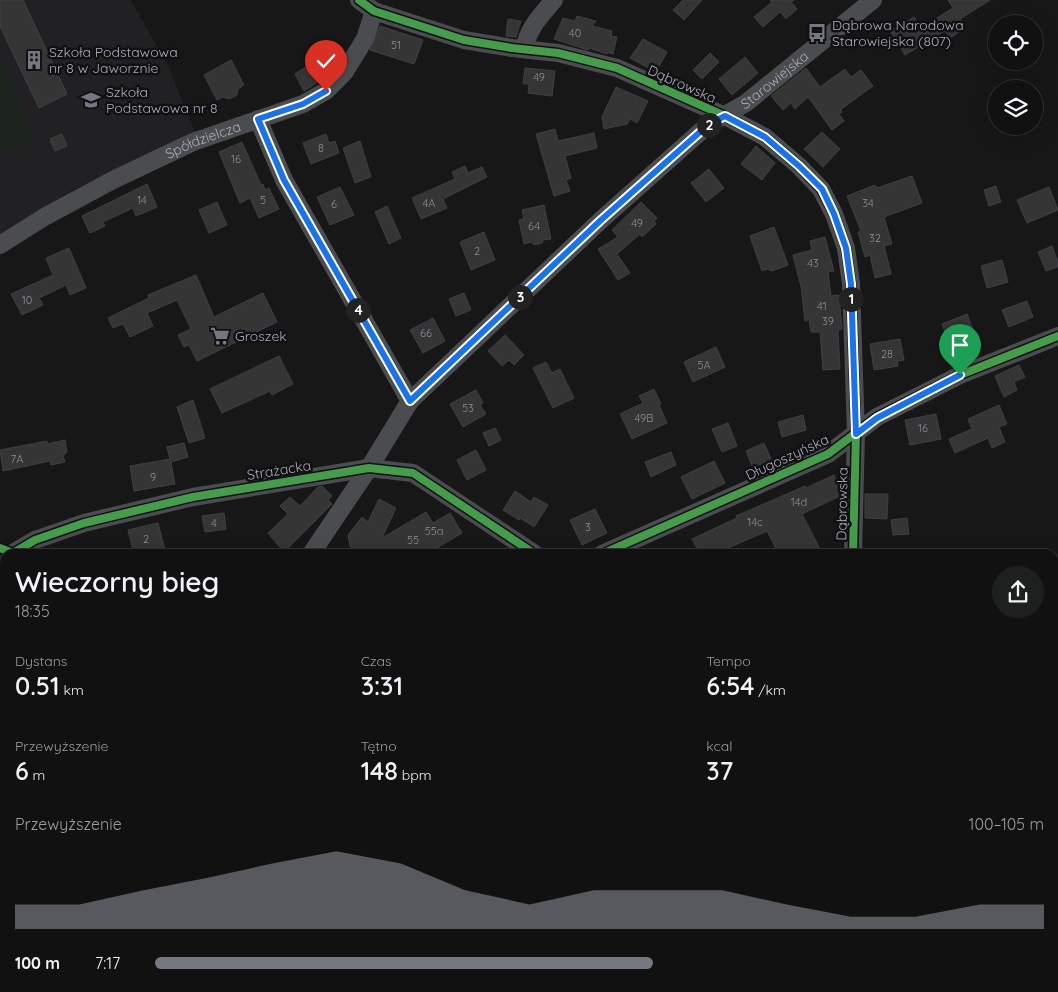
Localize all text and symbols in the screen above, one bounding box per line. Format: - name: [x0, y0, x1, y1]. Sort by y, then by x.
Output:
- map controls: [988, 15, 1043, 135]
- button: locate: [988, 15, 1043, 70]
- place label: Dąbrowa Narodowa Starowiejska (807): [832, 16, 964, 50]
- bus stop icon: Dąbrowa Narodowa Starowiejska (807): [806, 22, 828, 44]
- house number: 40: [569, 26, 581, 40]
- house number: 51: [391, 38, 401, 52]
- pin: [305, 40, 347, 91]
- place label: Szkoła Podstawowa nr 8 w Jaworznie: [49, 43, 178, 77]
- icon: check: [312, 47, 340, 75]
- street label: Starowiejska: [738, 47, 812, 113]
- building icon: Szkoła Podstawowa nr 8 w Jaworznie: [23, 49, 45, 71]
- street label: Dąbrowska: [645, 61, 719, 107]
- house number: 49: [533, 70, 545, 84]
- button: layers: [988, 80, 1043, 135]
- place label: Szkoła Podstawowa nr 8: [106, 83, 218, 117]
- school or university icon: Szkoła Podstawowa nr 8: [80, 89, 102, 111]
- pin: 2: [696, 112, 722, 138]
- text: 2: [706, 116, 713, 134]
- street label: Spółdzielcza: [162, 117, 243, 163]
- house number: 8: [318, 141, 324, 155]
- house number: 16: [231, 152, 241, 166]
- house number: 14: [137, 193, 147, 207]
- house number: 5: [260, 193, 266, 207]
- house number: 4A: [423, 196, 435, 210]
- house number: 34: [862, 196, 874, 210]
- house number: 6: [331, 197, 337, 211]
- house number: 49: [631, 216, 643, 230]
- house number: 64: [528, 219, 540, 233]
- house number: 32: [869, 231, 881, 245]
- house number: 2: [474, 244, 480, 258]
- house number: 43: [807, 256, 819, 270]
- pin: 3: [508, 284, 532, 310]
- pin: 1: [838, 286, 864, 312]
- text: 3: [517, 288, 524, 306]
- text: 1: [849, 290, 854, 308]
- house number: 10: [22, 293, 32, 307]
- pin: 4: [346, 298, 370, 322]
- house number: 41: [817, 299, 827, 313]
- text: 4: [354, 301, 363, 319]
- house number: 39: [822, 314, 834, 328]
- pin: [939, 324, 981, 375]
- supermarket icon: Groszek: [209, 325, 231, 347]
- house number: 66: [420, 326, 432, 340]
- place label: Groszek: [235, 327, 287, 345]
- icon: arrive: [946, 331, 974, 359]
- house number: 28: [881, 347, 893, 361]
- house number: 5A: [697, 358, 711, 372]
- house number: 53: [462, 401, 474, 415]
- house number: 49B: [635, 411, 653, 425]
- house number: 16: [918, 421, 928, 435]
- street label: Długoszyńska: [742, 430, 832, 484]
- house number: 7A: [11, 452, 23, 466]
- street label: Strażacka: [246, 456, 312, 484]
- street label: Dąbrowska: [832, 467, 852, 541]
- house number: 9: [150, 470, 156, 484]
- house number: 14d: [791, 495, 807, 509]
- house number: 14c: [747, 515, 763, 529]
- house number: 4: [211, 516, 217, 530]
- house number: 3: [585, 520, 591, 534]
- house number: 55a: [425, 524, 443, 538]
- house number: 2: [143, 532, 149, 546]
- house number: 55: [407, 533, 419, 547]
- text: Wieczorny bieg: [15, 564, 219, 599]
- button: share: [992, 566, 1044, 618]
- text: 18:35: [15, 601, 50, 621]
- text: Dystans: [15, 652, 67, 670]
- text: Czas: [361, 652, 392, 670]
- text: Tempo: [706, 652, 751, 670]
- text: 0.51: [15, 670, 60, 701]
- text: 3:31: [361, 670, 403, 701]
- text: 6:54: [706, 670, 754, 701]
- text: km: [60, 681, 84, 699]
- text: /km: [754, 681, 786, 699]
- text: Przewyższenie: [15, 737, 108, 755]
- text: Tętno: [361, 737, 397, 755]
- text: kcal: [706, 737, 732, 755]
- text: 6: [15, 755, 29, 786]
- text: 148: [361, 755, 398, 786]
- text: 37: [706, 755, 733, 786]
- text: m: [29, 766, 45, 784]
- text: bpm: [398, 766, 432, 784]
- text: Przewyższenie: [15, 814, 122, 834]
- text: 100–105 m: [969, 814, 1044, 834]
- text: 100 m: [15, 953, 60, 973]
- text: 7:17: [95, 953, 120, 973]

